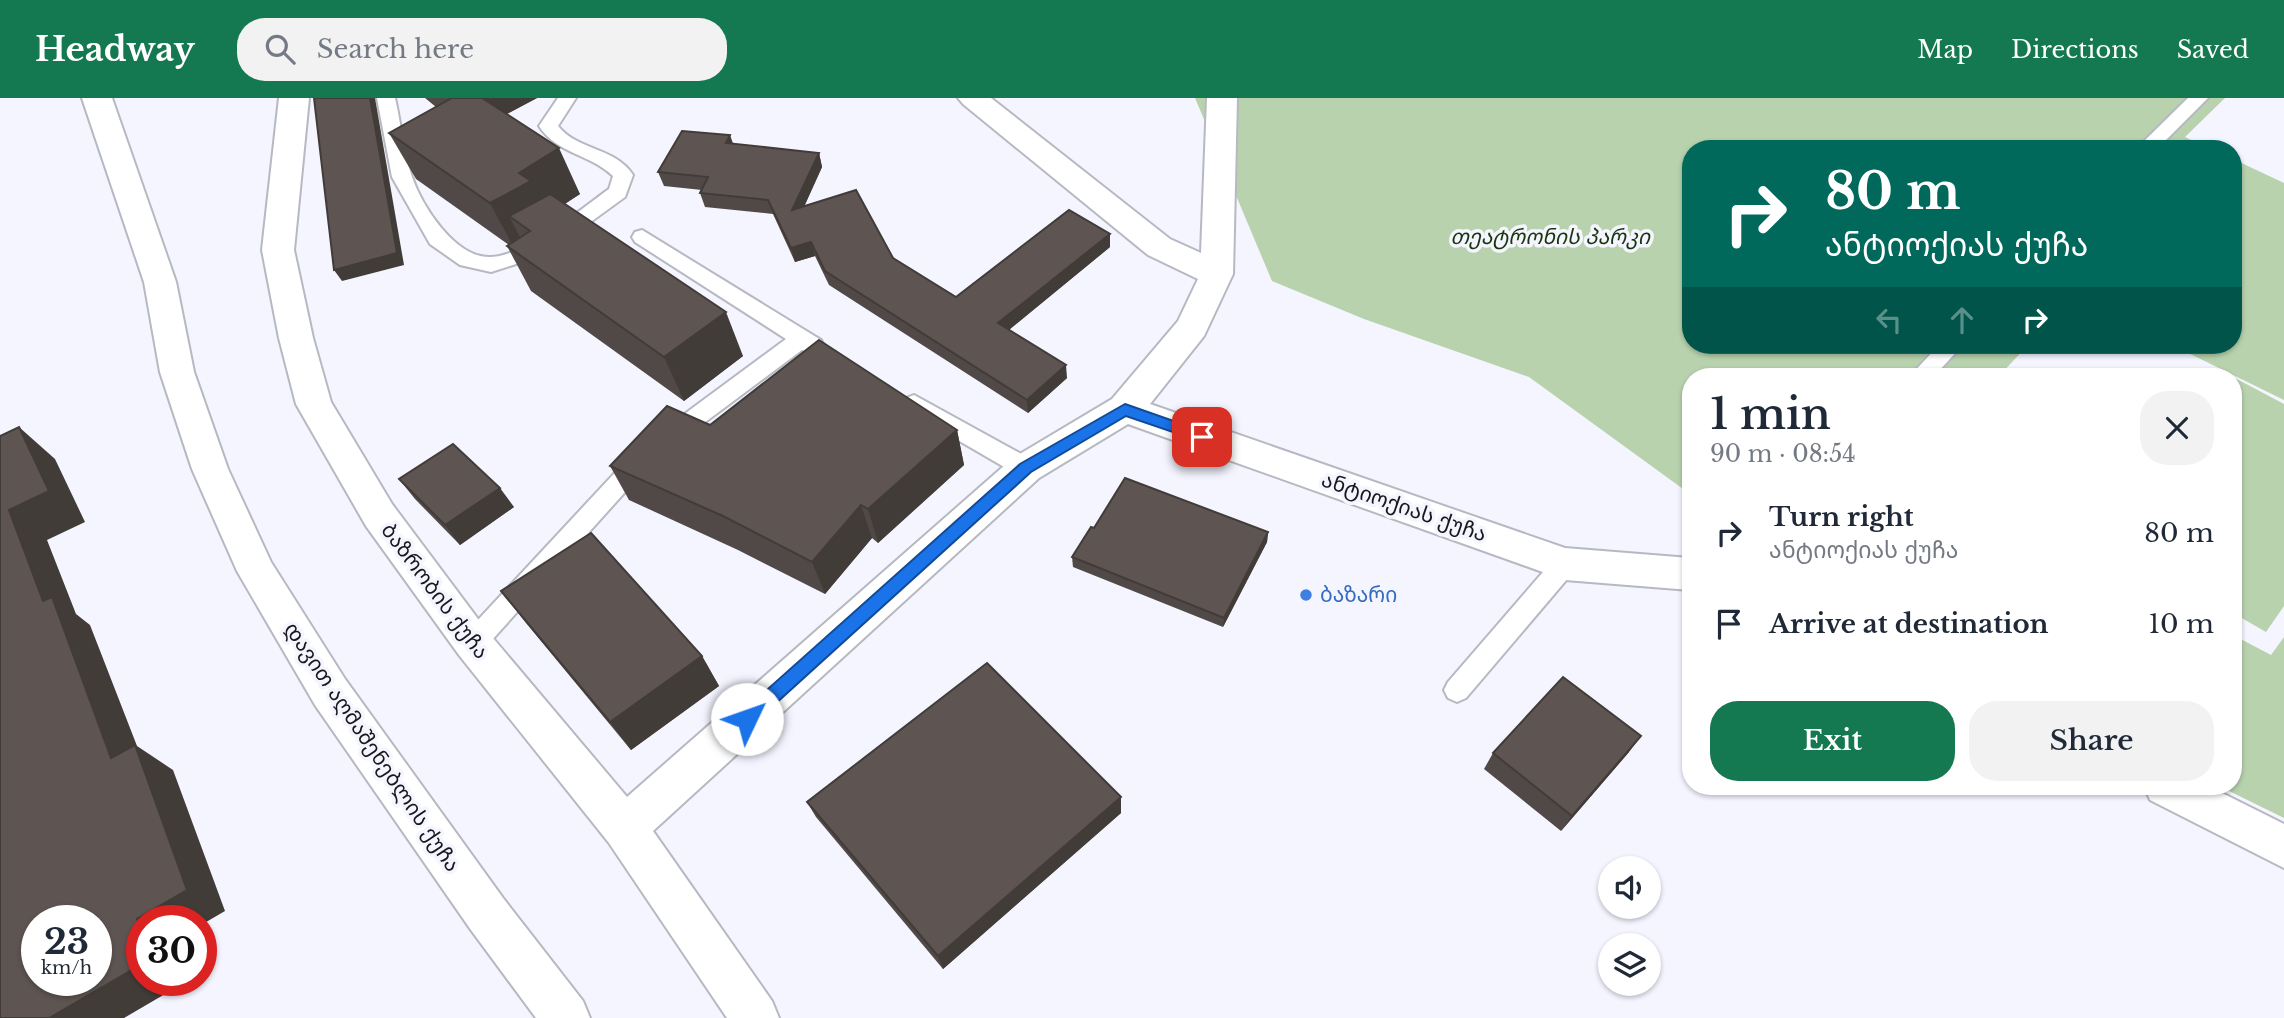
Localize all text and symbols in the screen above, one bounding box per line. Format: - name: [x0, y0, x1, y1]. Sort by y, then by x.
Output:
- search box: [237, 18, 727, 81]
- text: Headway: [35, 29, 195, 70]
- icon: search: [261, 30, 299, 68]
- text: Search here: [317, 33, 474, 65]
- text: Map: [1917, 35, 1973, 64]
- text: Directions: [2011, 35, 2139, 64]
- text: Saved: [2177, 35, 2249, 64]
- text: 80 m: [1825, 161, 1960, 222]
- icon: right: [1710, 168, 1801, 259]
- park label: თეატრონის პარკი: [1450, 224, 1651, 250]
- text: ანტიოქიას ქუჩა: [1825, 225, 2088, 265]
- icon: left: [1870, 301, 1908, 339]
- icon: ahead: [1943, 301, 1981, 339]
- icon: right: [2016, 301, 2054, 339]
- text: 1 min: [1710, 388, 1831, 440]
- button: close: [2140, 391, 2214, 465]
- pin: [1172, 407, 1232, 467]
- icon: arrive: [1183, 418, 1221, 456]
- text: 90 m · 08:54: [1710, 440, 1856, 468]
- street label: ანტიოქიას ქუჩა: [1318, 467, 1490, 547]
- text: Turn right: [1769, 501, 1914, 533]
- icon: right: [1710, 514, 1748, 552]
- text: 80 m: [2144, 517, 2214, 549]
- street label: ბაზრობის ქუჩა: [376, 518, 494, 664]
- text: ანტიოქიას ქუჩა: [1769, 536, 1958, 564]
- place label: ბაზარი: [1320, 582, 1397, 608]
- marker: ბაზარი: [1298, 587, 1314, 603]
- icon: arrive: [1710, 605, 1748, 643]
- text: Arrive at destination: [1769, 608, 2049, 640]
- text: 10 m: [2148, 608, 2214, 640]
- street label: დავით აღმაშენებლის ქუჩა: [279, 617, 465, 877]
- position arrow: [710, 682, 784, 756]
- button: Exit: [1710, 701, 1955, 781]
- button: Share: [1969, 701, 2214, 781]
- map controls: [1598, 856, 1661, 996]
- button: sound: [1598, 856, 1661, 919]
- speed limit sign: 30: [126, 905, 217, 996]
- text: 23: [44, 920, 89, 963]
- button: layers: [1598, 933, 1661, 996]
- text: km/h: [41, 957, 92, 979]

